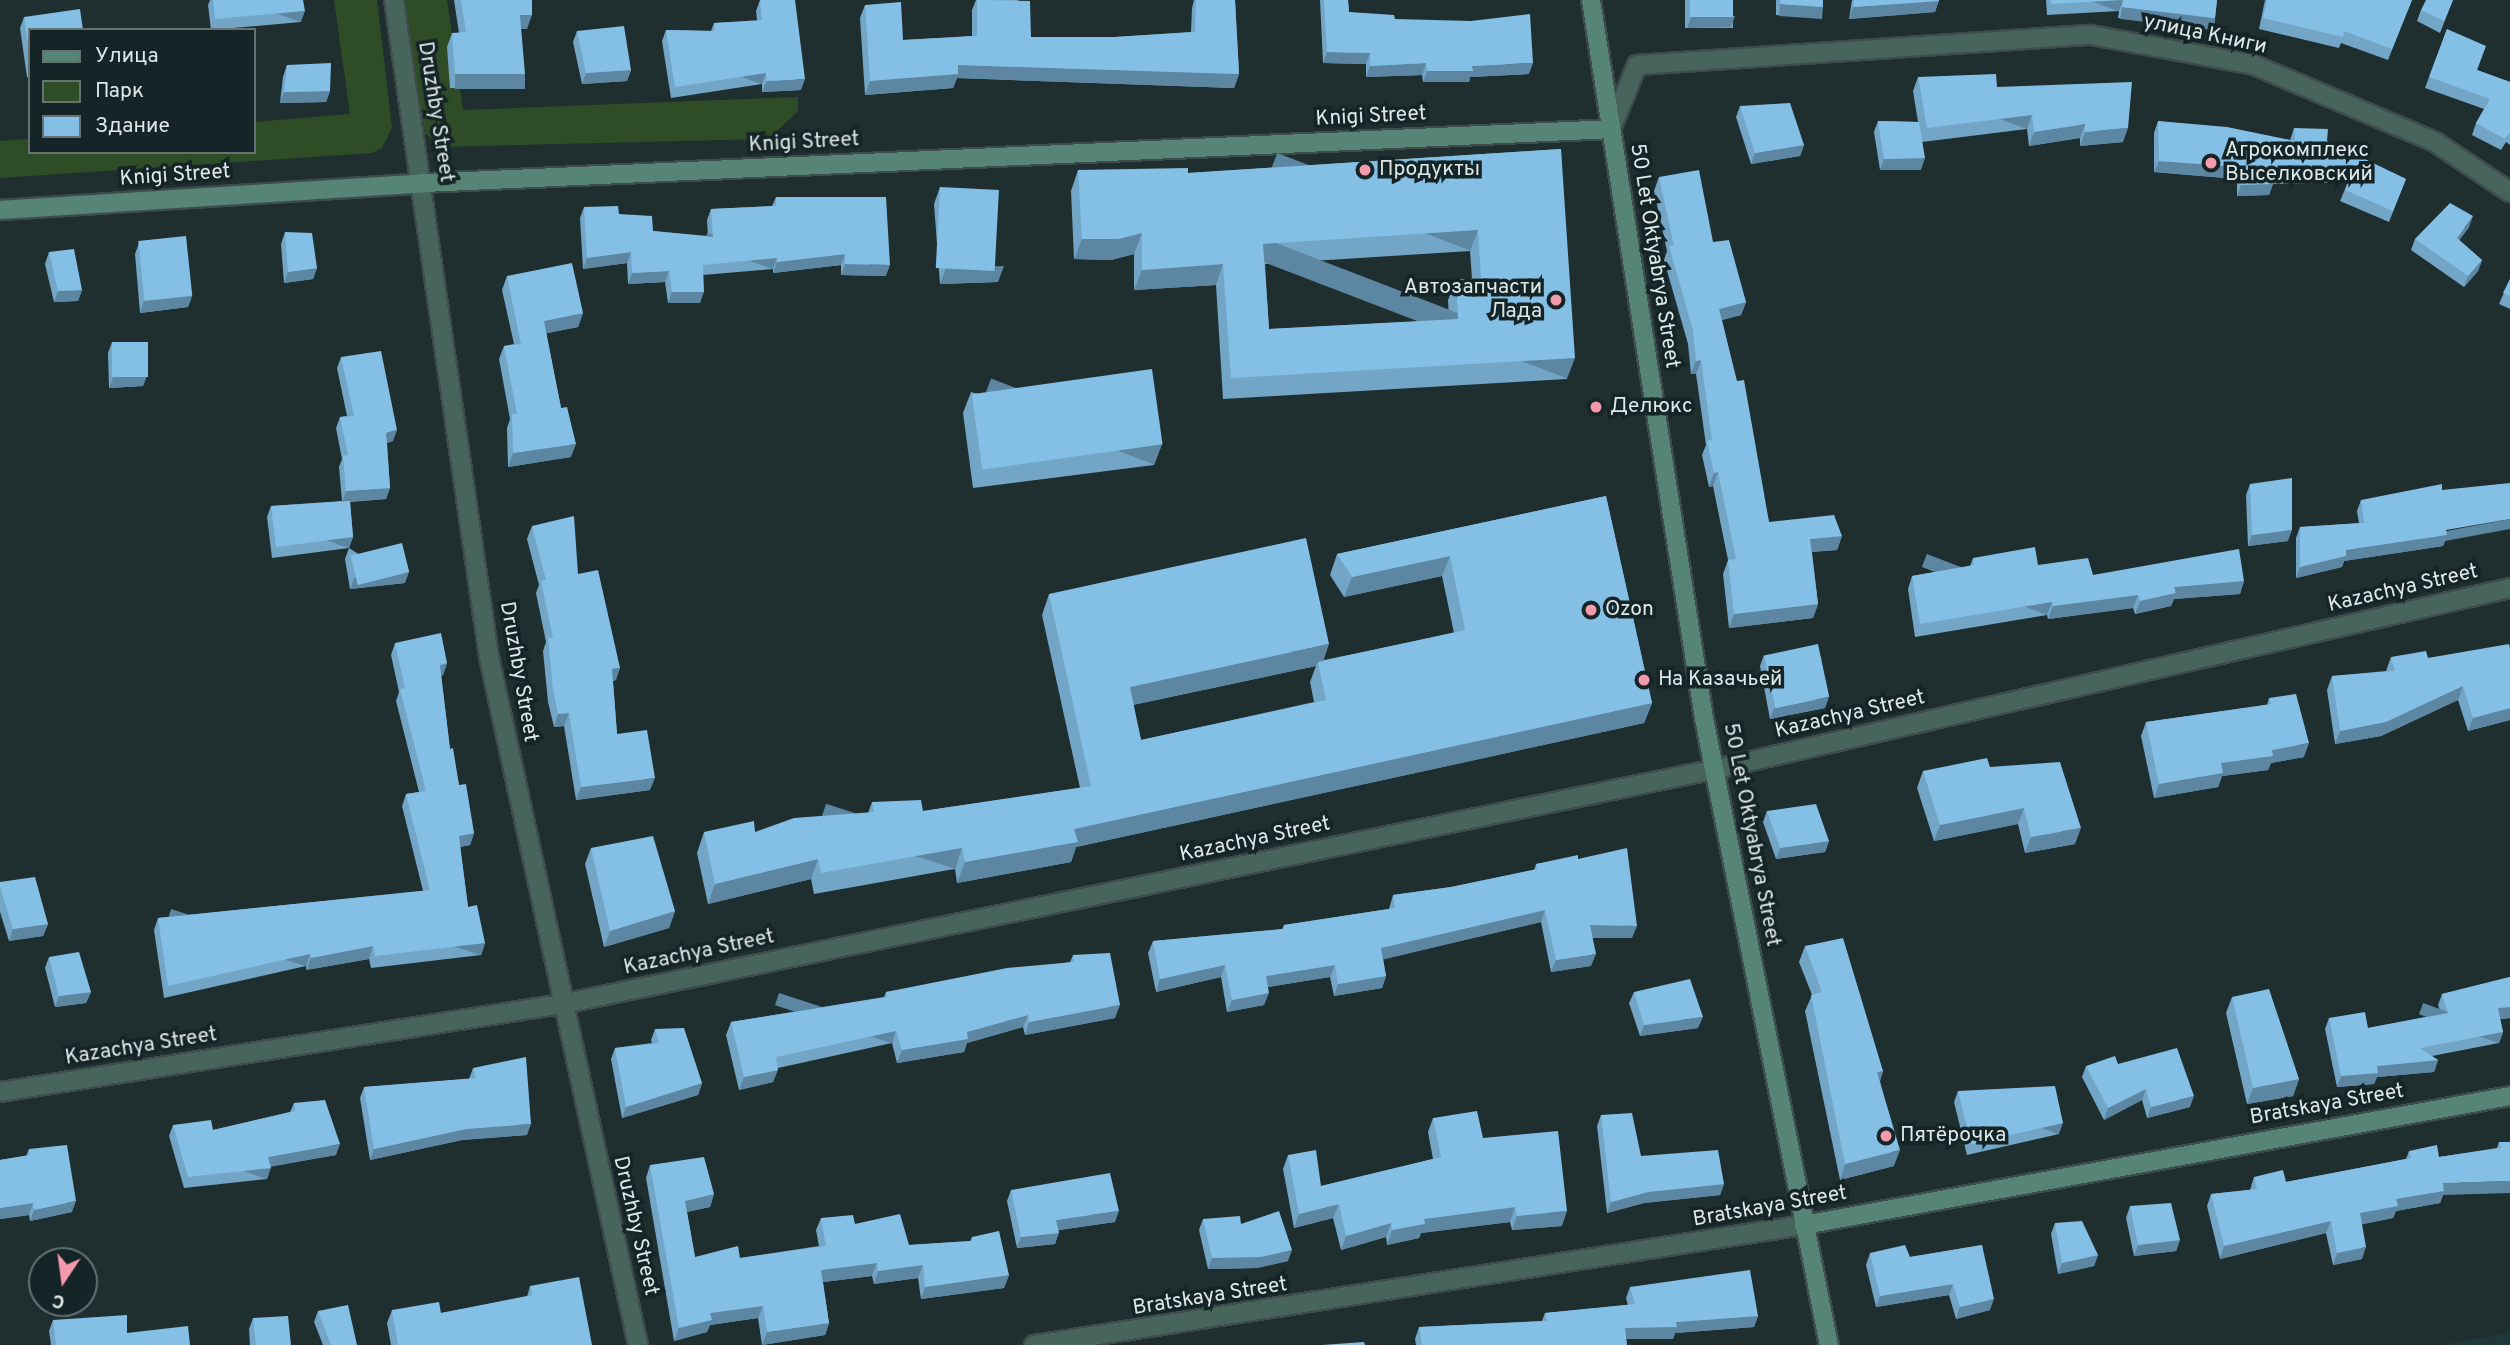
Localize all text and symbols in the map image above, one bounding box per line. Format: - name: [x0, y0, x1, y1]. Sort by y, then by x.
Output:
- street label: улица Книги: [2141, 10, 2269, 60]
- legend: [28, 28, 256, 154]
- street label: Druzhby Street: [411, 40, 459, 184]
- text: Улица: [95, 43, 159, 70]
- text: Парк: [95, 78, 144, 105]
- street label: Knigi Street: [1315, 102, 1427, 132]
- text: Здание: [95, 113, 170, 140]
- street label: Knigi Street: [748, 128, 860, 158]
- place label: Агрокомплекс Выселковский: [2225, 138, 2373, 188]
- street label: 50 Let Oktyabrya Street: [1624, 142, 1684, 370]
- marker: Агрокомплекс Выселковский: [2203, 155, 2219, 171]
- place label: Продукты: [1379, 157, 1480, 183]
- street label: Knigi Street: [119, 160, 231, 192]
- marker: Продукты: [1357, 162, 1373, 178]
- place label: Автозапчасти Лада: [1404, 275, 1542, 325]
- marker: Автозапчасти Лада: [1548, 292, 1564, 308]
- place label: Делюкс: [1610, 394, 1692, 420]
- marker: Делюкс: [1588, 399, 1604, 415]
- street label: Kazachya Street: [2325, 559, 2481, 619]
- place label: Ozon: [1605, 597, 1654, 623]
- street label: Druzhby Street: [493, 600, 543, 744]
- marker: Ozon: [1583, 602, 1599, 618]
- place label: На Казачьей: [1658, 667, 1782, 693]
- marker: На Казачьей: [1636, 672, 1652, 688]
- street label: Kazachya Street: [1772, 685, 1928, 745]
- street label: 50 Let Oktyabrya Street: [1717, 721, 1785, 949]
- street label: Kazachya Street: [1177, 812, 1333, 868]
- street label: Kazachya Street: [621, 925, 777, 981]
- street label: Kazachya Street: [63, 1023, 219, 1071]
- street label: Bratskaya Street: [2248, 1079, 2406, 1131]
- place label: Пятёрочка: [1900, 1123, 2006, 1149]
- marker: Пятёрочка: [1878, 1128, 1894, 1144]
- street label: Druzhby Street: [607, 1154, 663, 1298]
- street label: Bratskaya Street: [1691, 1181, 1849, 1233]
- north arrow: [28, 1247, 98, 1317]
- street label: Bratskaya Street: [1131, 1272, 1289, 1322]
- text: С: [50, 1287, 67, 1314]

